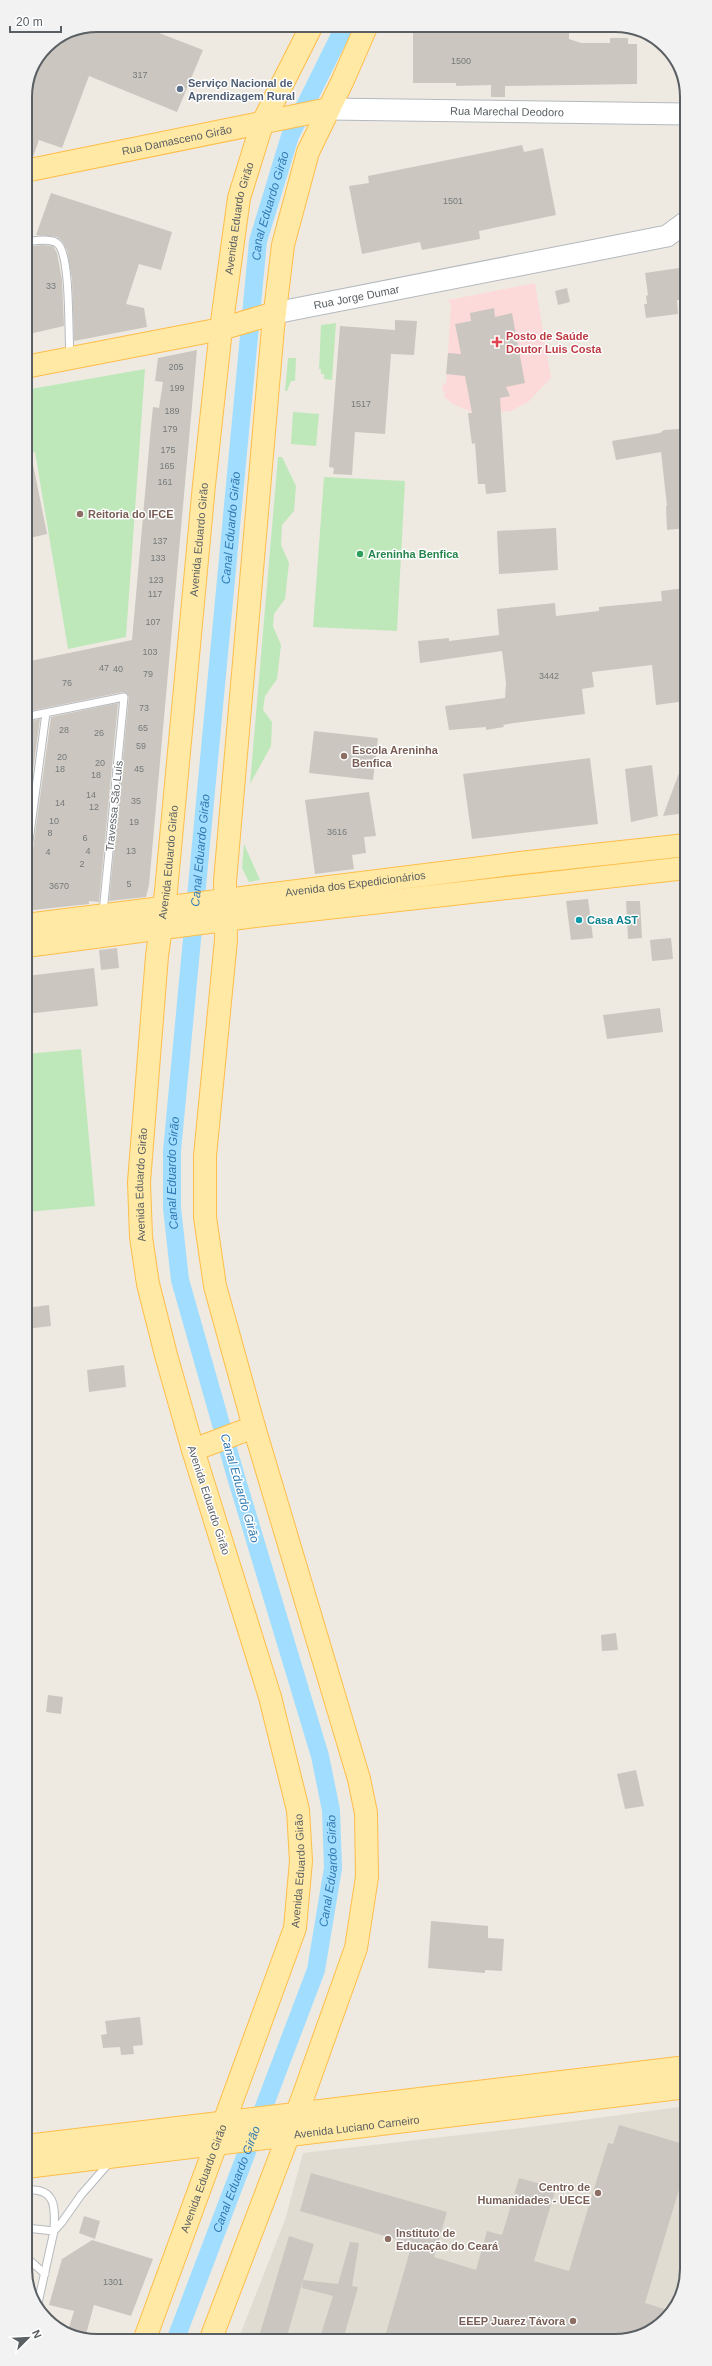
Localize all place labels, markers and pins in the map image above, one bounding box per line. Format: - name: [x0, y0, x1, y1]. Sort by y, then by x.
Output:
- place label: Serviço Nacional de Aprendizagem Rural: [188, 77, 295, 102]
- marker: Serviço Nacional de Aprendizagem Rural: [175, 84, 185, 94]
- place label: Posto de Saúde Doutor Luis Costa: [506, 330, 602, 355]
- marker: Posto de Saúde Doutor Luis Costa: [491, 336, 503, 348]
- place label: Reitoria do IFCE: [88, 508, 174, 520]
- marker: Reitoria do IFCE: [75, 509, 85, 519]
- place label: Areninha Benfica: [368, 548, 459, 560]
- marker: Areninha Benfica: [355, 549, 365, 559]
- place label: Escola Areninha Benfica: [352, 744, 439, 769]
- marker: Escola Areninha Benfica: [339, 751, 349, 761]
- place label: Casa AST: [587, 914, 638, 926]
- marker: Casa AST: [574, 915, 584, 925]
- place label: Centro de Humanidades - UECE: [478, 2181, 590, 2206]
- marker: Centro de Humanidades - UECE: [593, 2188, 603, 2198]
- place label: Instituto de Educação do Ceará: [396, 2227, 499, 2252]
- marker: Instituto de Educação do Ceará: [383, 2234, 393, 2244]
- place label: EEEP Juarez Távora: [459, 2315, 566, 2327]
- marker: EEEP Juarez Távora: [568, 2316, 578, 2326]

